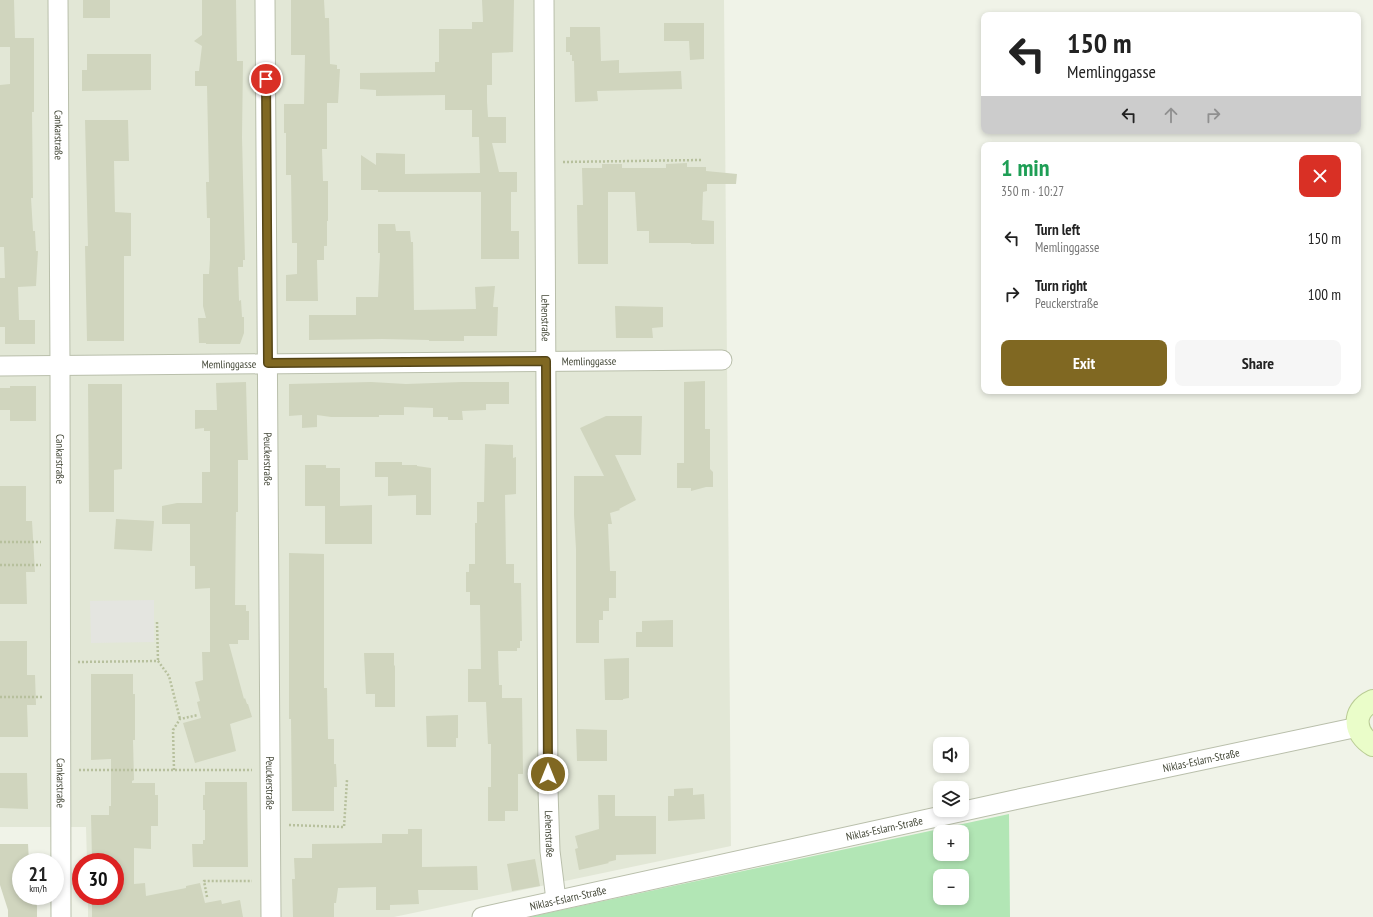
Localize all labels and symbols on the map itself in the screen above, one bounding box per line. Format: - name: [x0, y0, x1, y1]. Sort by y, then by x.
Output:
- pin: [249, 62, 283, 96]
- street label: Cankarstraße: [52, 110, 66, 160]
- street label: Lehenstraße: [538, 294, 553, 342]
- street label: Memlinggasse: [562, 354, 617, 368]
- street label: Memlinggasse: [202, 357, 257, 371]
- street label: Peuckerstraße: [261, 432, 275, 486]
- street label: Cankarstraße: [53, 434, 67, 484]
- street label: Niklas-Eslarn-Straße: [1161, 745, 1241, 775]
- position arrow: [527, 753, 569, 795]
- street label: Peuckerstraße: [263, 756, 277, 810]
- street label: Cankarstraße: [54, 758, 68, 808]
- street label: Lehenstraße: [542, 810, 558, 859]
- street label: Niklas-Eslarn-Straße: [845, 813, 924, 844]
- speed limit sign: 30: [72, 853, 124, 905]
- street label: Niklas-Eslarn-Straße: [528, 883, 608, 913]

